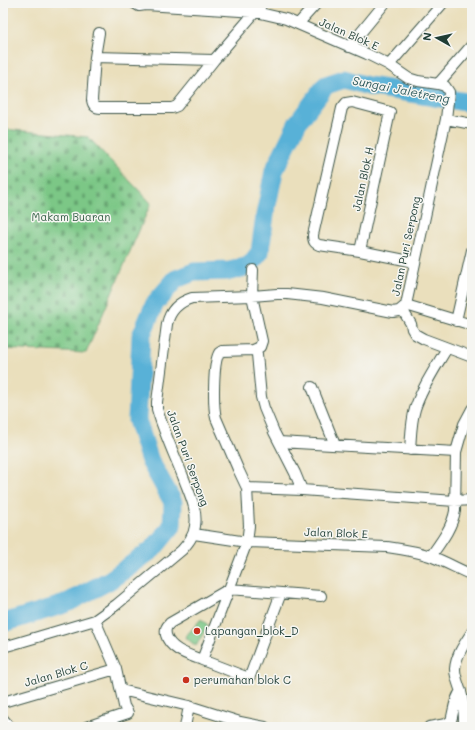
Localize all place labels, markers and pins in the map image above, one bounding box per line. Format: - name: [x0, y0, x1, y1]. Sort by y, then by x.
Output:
- place label: Lapangan_blok_D: [205, 623, 299, 638]
- marker: Lapangan_blok_D: [192, 626, 202, 636]
- place label: perumahan blok C: [194, 672, 291, 687]
- marker: perumahan blok C: [181, 675, 191, 685]

